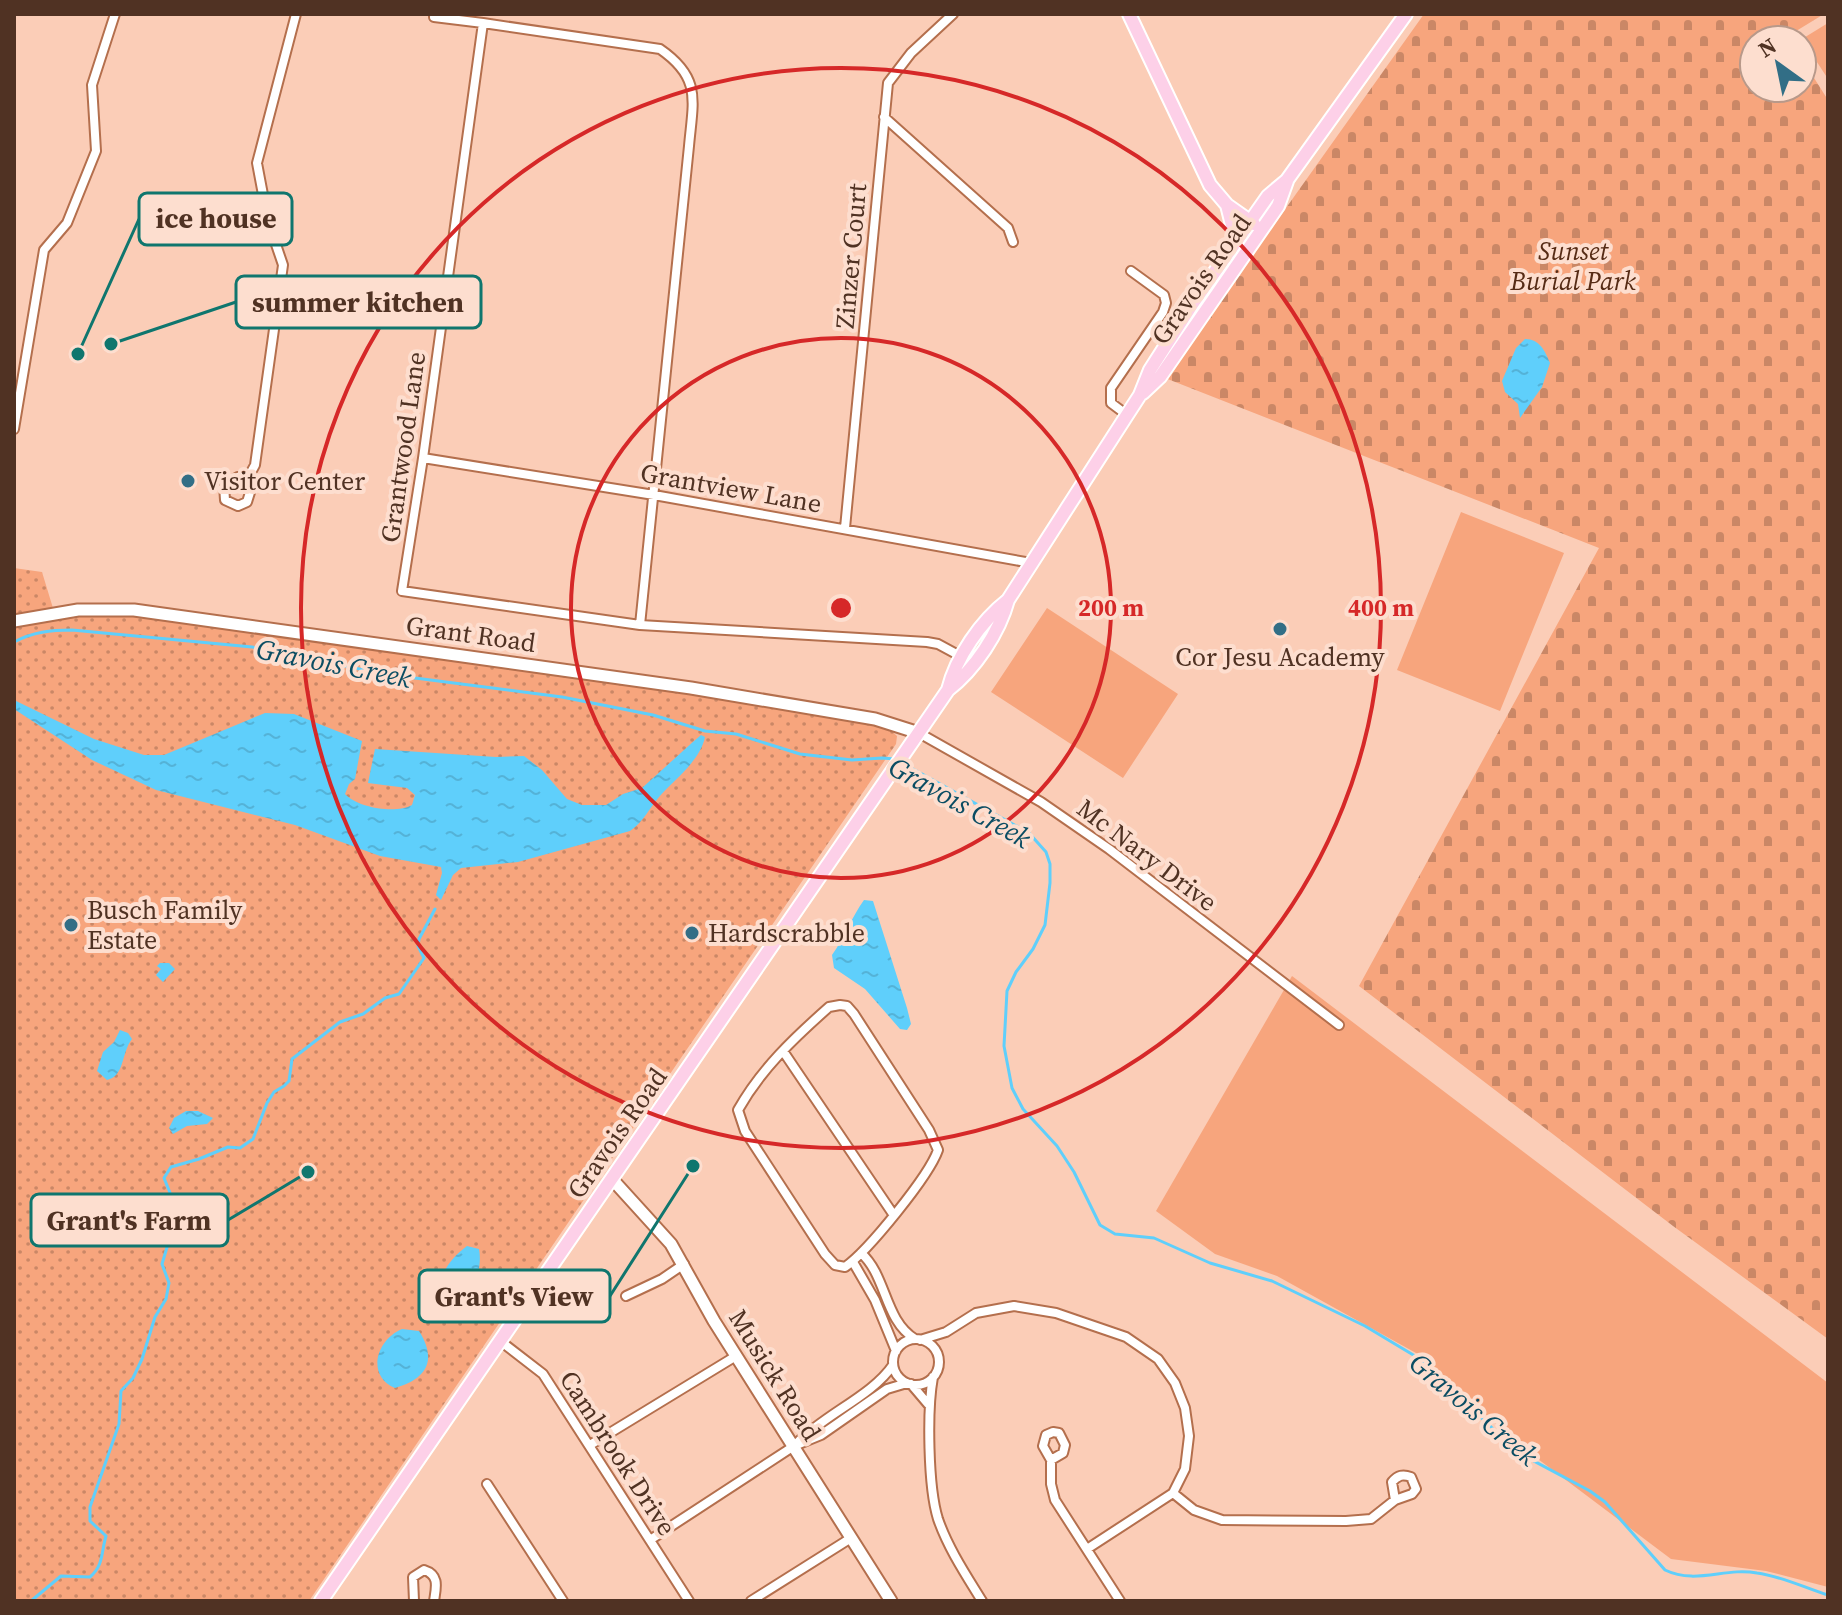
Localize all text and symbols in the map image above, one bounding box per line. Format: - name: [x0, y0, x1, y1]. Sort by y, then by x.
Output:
- north arrow: [1738, 24, 1818, 104]
- text: N: [1752, 30, 1782, 64]
- street label: Zinzer Court: [827, 181, 875, 330]
- callout: ice house: [139, 193, 292, 245]
- text: ice house: [155, 199, 277, 237]
- street label: Gravois Road: [1143, 206, 1259, 352]
- park label: Sunset Burial Park: [1509, 233, 1636, 299]
- callout: summer kitchen: [236, 276, 481, 328]
- text: summer kitchen: [252, 283, 464, 321]
- street label: Grantwood Lane: [372, 349, 434, 545]
- street label: Grantview Lane: [638, 454, 824, 522]
- place label: Visitor Center: [204, 463, 365, 499]
- marker: Visitor Center: [179, 472, 197, 490]
- text: 200 m: [1078, 591, 1144, 624]
- text: 400 m: [1348, 591, 1414, 624]
- centre of rings: [827, 594, 855, 622]
- street label: Grant Road: [404, 607, 538, 661]
- marker: Cor Jesu Academy: [1271, 620, 1289, 638]
- water label: Gravois Creek: [253, 629, 416, 697]
- place label: Cor Jesu Academy: [1175, 639, 1385, 675]
- water label: Gravois Creek: [882, 747, 1039, 857]
- street label: Mc Nary Drive: [1070, 790, 1224, 920]
- place label: Busch Family Estate: [87, 892, 243, 958]
- place label: Hardscrabble: [708, 915, 865, 951]
- marker: Busch Family Estate: [62, 916, 80, 934]
- marker: Hardscrabble: [683, 924, 701, 942]
- street label: Gravois Road: [559, 1060, 675, 1206]
- callout: Grant's Farm: [31, 1194, 228, 1246]
- text: Grant's Farm: [47, 1201, 211, 1239]
- callout: Grant's View: [419, 1270, 610, 1322]
- text: Grant's View: [434, 1277, 594, 1315]
- street label: Musick Road: [720, 1302, 830, 1448]
- water label: Gravois Creek: [1402, 1344, 1547, 1475]
- street label: Cambrook Drive: [551, 1364, 685, 1542]

